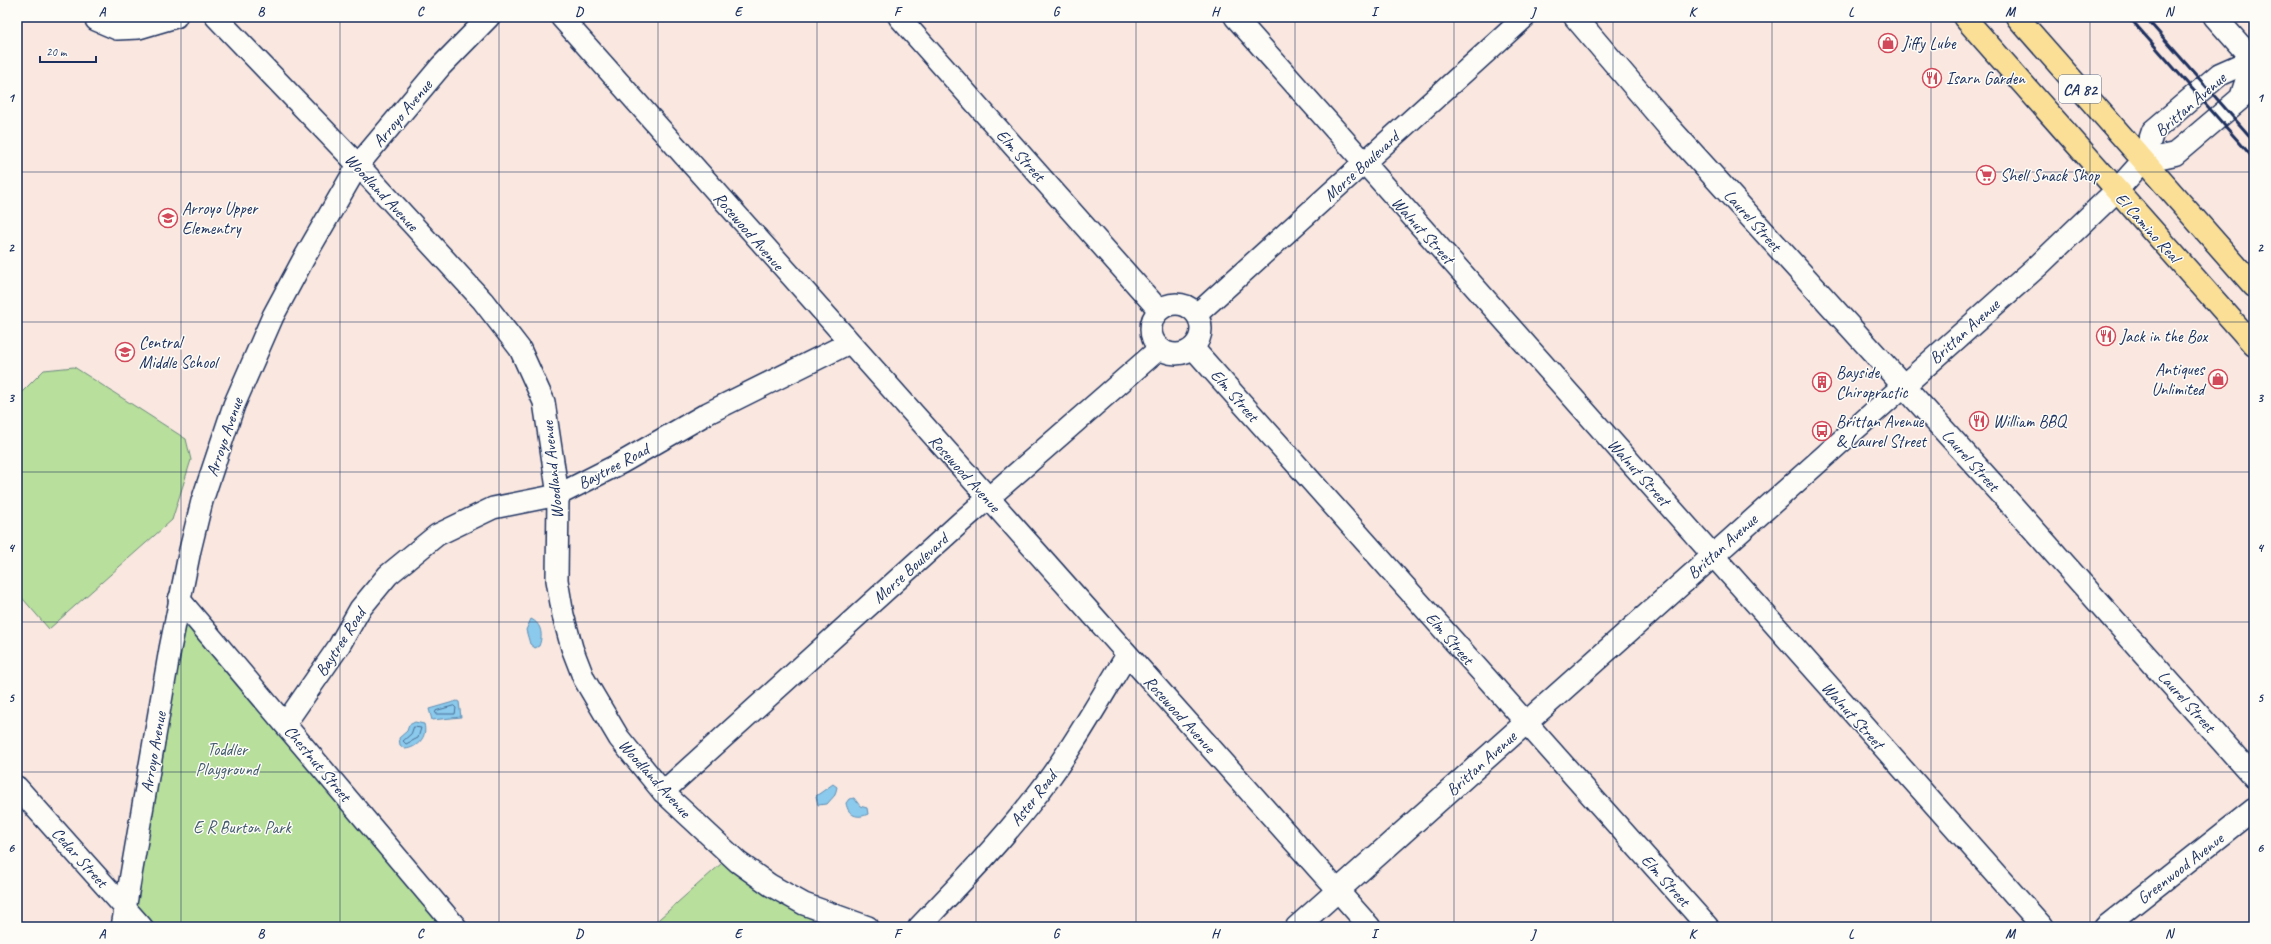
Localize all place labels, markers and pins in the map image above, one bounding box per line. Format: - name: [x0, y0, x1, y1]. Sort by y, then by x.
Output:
- shop icon: Jiffy Lube: [1877, 32, 1899, 54]
- place label: Jiffy Lube: [1901, 33, 1957, 54]
- restaurant icon: Isarn Garden: [1921, 67, 1943, 89]
- place label: Isarn Garden: [1946, 68, 2026, 89]
- supermarket icon: Shell Snack Shop: [1975, 164, 1997, 186]
- place label: Shell Snack Shop: [2000, 165, 2101, 186]
- place label: Arroyo Upper Elementry: [182, 198, 259, 239]
- school or university icon: Arroyo Upper Elementry: [157, 207, 179, 229]
- restaurant icon: Jack in the Box: [2095, 325, 2117, 347]
- place label: Jack in the Box: [2119, 326, 2209, 347]
- place label: Central Middle School: [139, 332, 220, 373]
- school or university icon: Central Middle School: [114, 341, 136, 363]
- place label: Antiques Unlimited: [2152, 359, 2207, 400]
- place label: Bayside Chiropractic: [1836, 362, 1909, 403]
- shop icon: Antiques Unlimited: [2207, 368, 2229, 390]
- building icon: Bayside Chiropractic: [1811, 371, 1833, 393]
- restaurant icon: William BBQ: [1968, 410, 1990, 432]
- place label: Brittan Avenue & Laurel Street: [1836, 411, 1928, 452]
- place label: William BBQ: [1993, 411, 2068, 432]
- bus stop icon: Brittan Avenue & Laurel Street: [1811, 420, 1833, 442]

